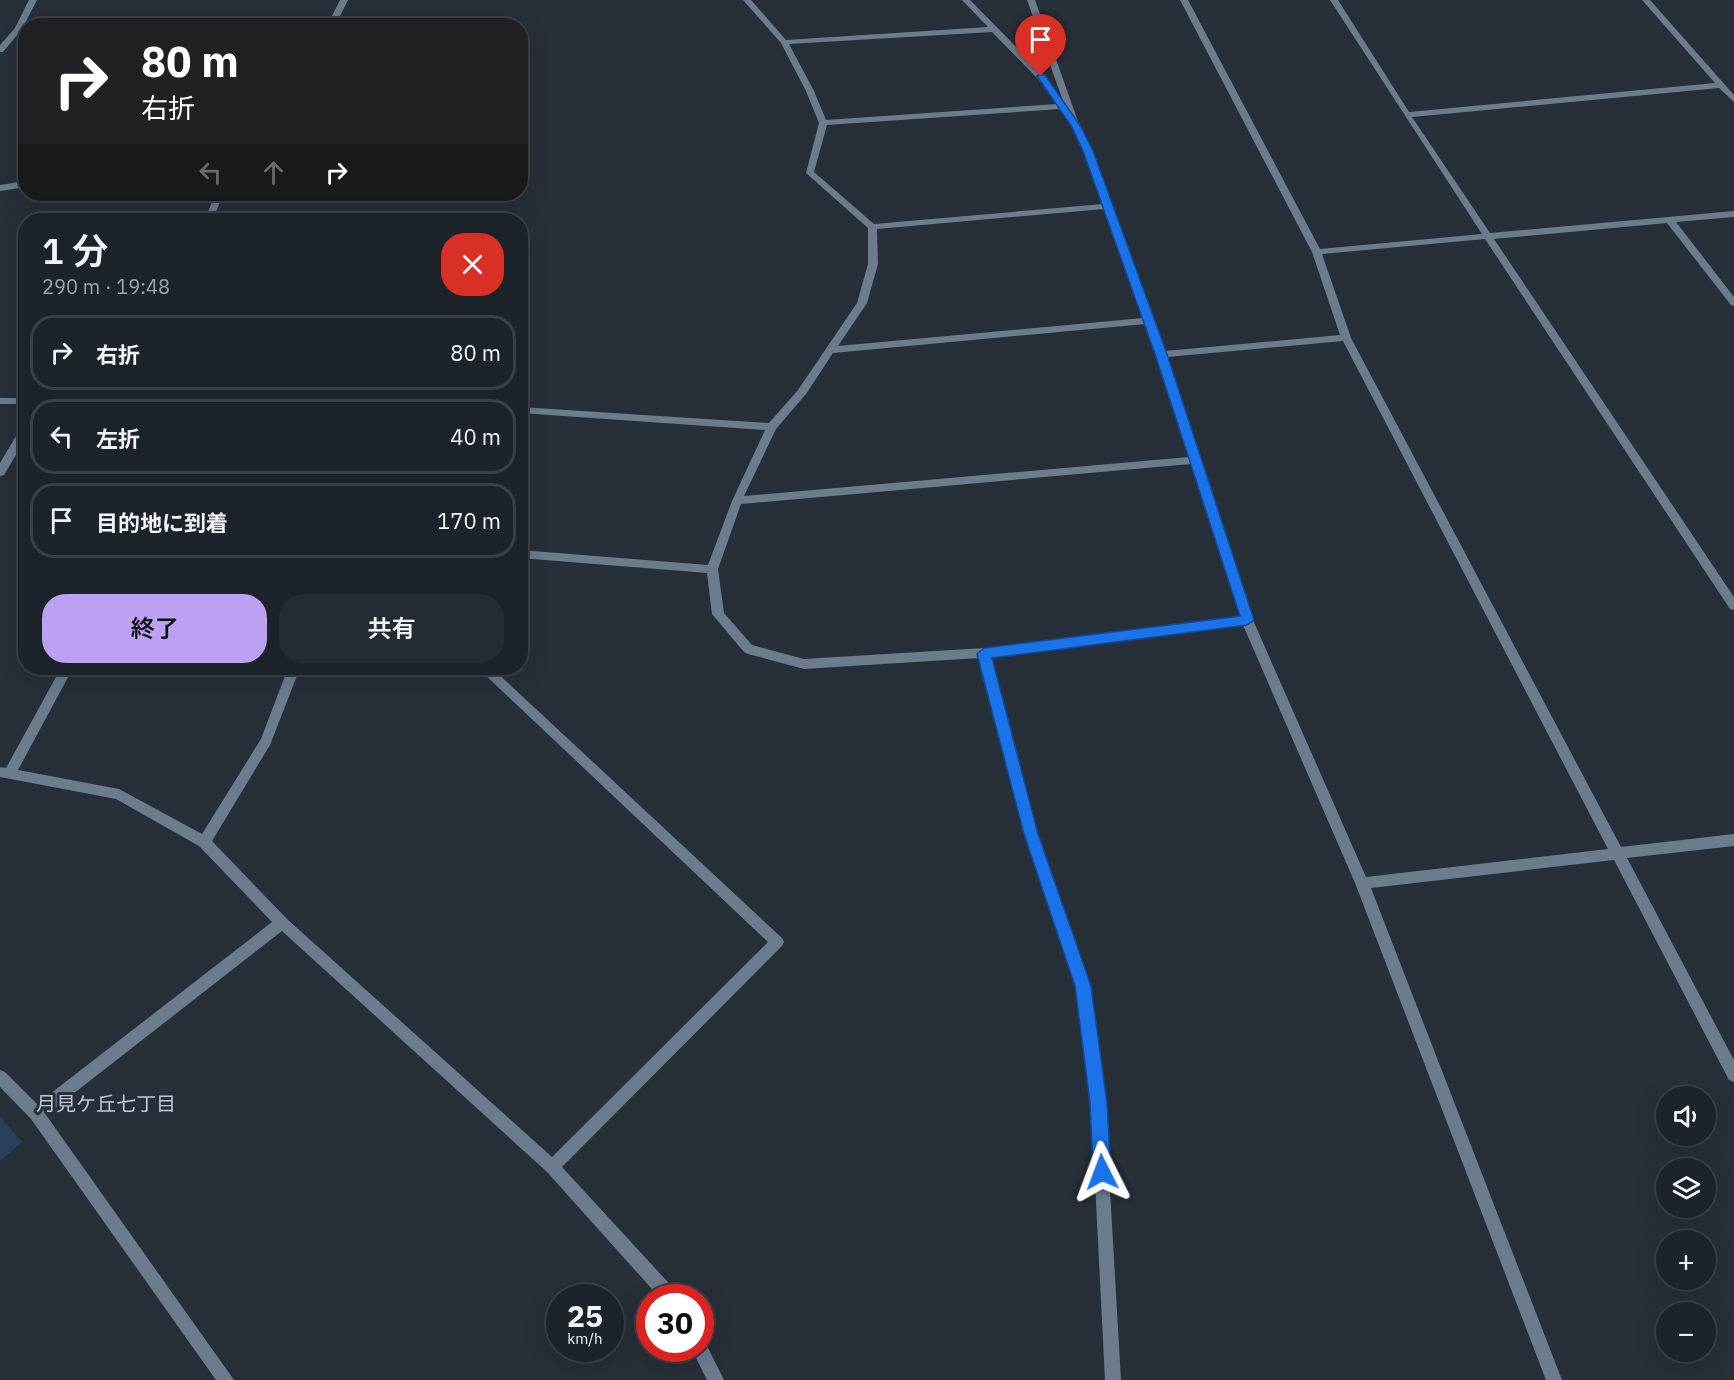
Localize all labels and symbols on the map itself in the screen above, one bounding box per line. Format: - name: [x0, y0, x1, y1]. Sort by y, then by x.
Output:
- pin: [1015, 14, 1066, 76]
- district label: 月見ケ丘七丁目: [36, 1090, 176, 1117]
- position arrow: [1070, 1140, 1134, 1204]
- speed limit sign: 30: [636, 1284, 714, 1362]

